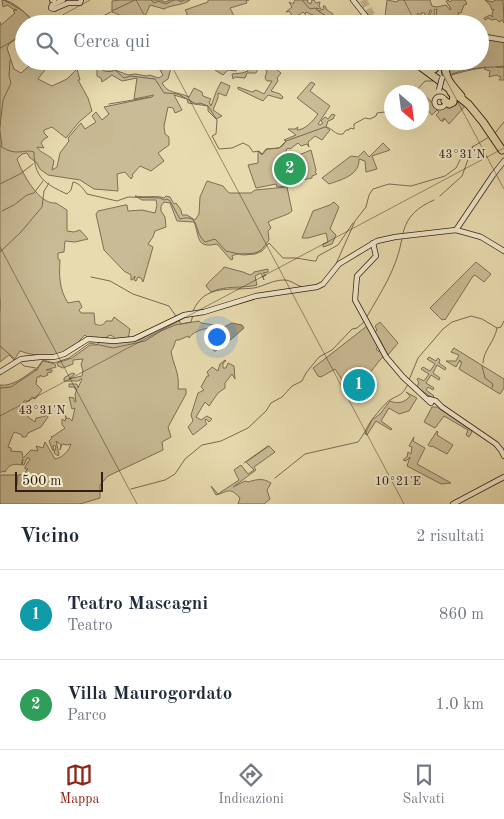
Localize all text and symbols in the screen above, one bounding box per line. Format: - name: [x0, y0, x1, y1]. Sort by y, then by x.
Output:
- search box: [15, 15, 489, 70]
- icon: search: [33, 29, 61, 57]
- text: Cerca qui: [73, 33, 150, 52]
- north arrow: [384, 85, 429, 130]
- text: 43°31'N: [439, 149, 485, 161]
- pin: 2: [274, 150, 306, 188]
- your location: [204, 324, 230, 350]
- pin: 1: [343, 366, 375, 404]
- text: 43°31'N: [19, 405, 65, 417]
- scale bar: [15, 469, 102, 492]
- text: 500 m: [22, 474, 61, 488]
- text: 10°21'E: [375, 476, 421, 488]
- text: Vicino: [20, 526, 79, 547]
- text: 2 risultati: [416, 529, 484, 545]
- text: Teatro Mascagni: [67, 595, 208, 614]
- text: 1: [31, 607, 41, 623]
- text: 860 m: [439, 607, 484, 623]
- text: Teatro: [67, 618, 113, 634]
- text: Villa Maurogordato: [67, 685, 232, 704]
- text: 2: [31, 697, 41, 713]
- text: 1.0 km: [435, 697, 484, 713]
- text: Parco: [67, 708, 107, 724]
- tab: Mappa: [59, 761, 100, 808]
- tab: Indicazioni: [218, 761, 284, 808]
- tab: Salvati: [403, 761, 445, 808]

